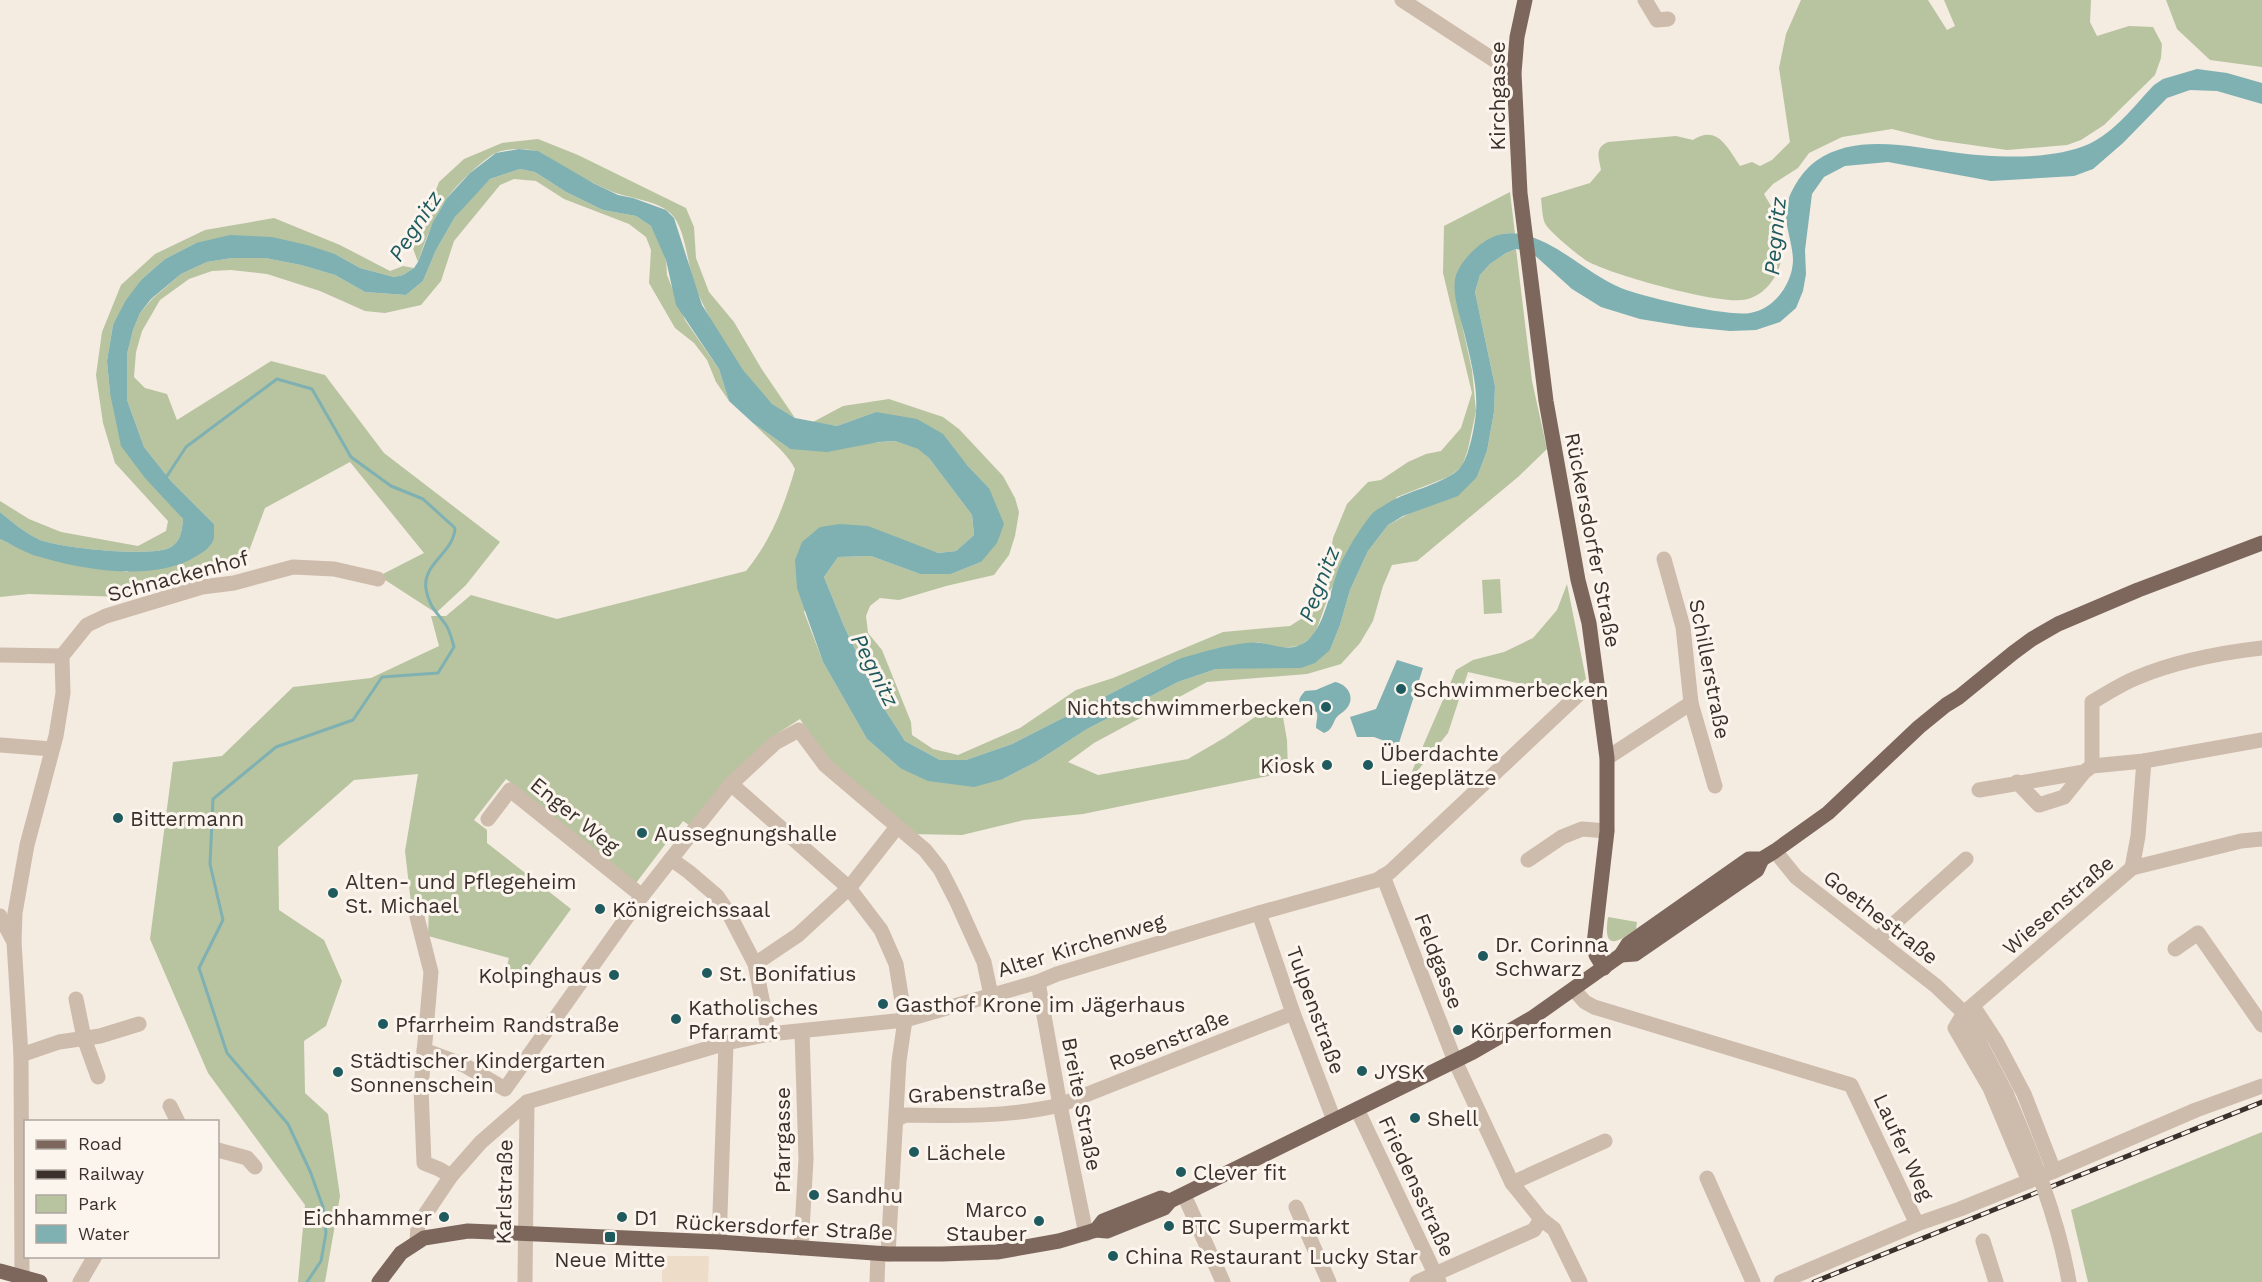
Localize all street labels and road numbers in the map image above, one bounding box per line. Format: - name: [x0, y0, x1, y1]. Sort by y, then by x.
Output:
- street label: Kirchgasse: [1485, 41, 1510, 151]
- street label: Rückersdorfer Straße: [1560, 430, 1626, 650]
- street label: Schnackenhof: [105, 545, 251, 607]
- street label: Schillerstraße: [1684, 597, 1736, 741]
- street label: Enger Weg: [525, 772, 625, 859]
- street label: Wiesenstraße: [1997, 850, 2119, 960]
- street label: Goethestraße: [1819, 864, 1943, 970]
- street label: Alter Kirchenweg: [994, 907, 1169, 982]
- street label: Feldgasse: [1409, 910, 1469, 1012]
- street label: Tulpenstraße: [1281, 943, 1351, 1077]
- street label: Rosenstraße: [1105, 1005, 1233, 1075]
- street label: Breite Straße: [1057, 1035, 1107, 1173]
- street label: Grabenstraße: [907, 1074, 1047, 1108]
- street label: Pfarrgasse: [770, 1087, 795, 1193]
- street label: Laufer Weg: [1868, 1090, 1940, 1205]
- street label: Friedensstraße: [1373, 1112, 1461, 1260]
- street label: Karlstraße: [491, 1139, 517, 1245]
- street label: Rückersdorfer Straße: [674, 1209, 894, 1245]

